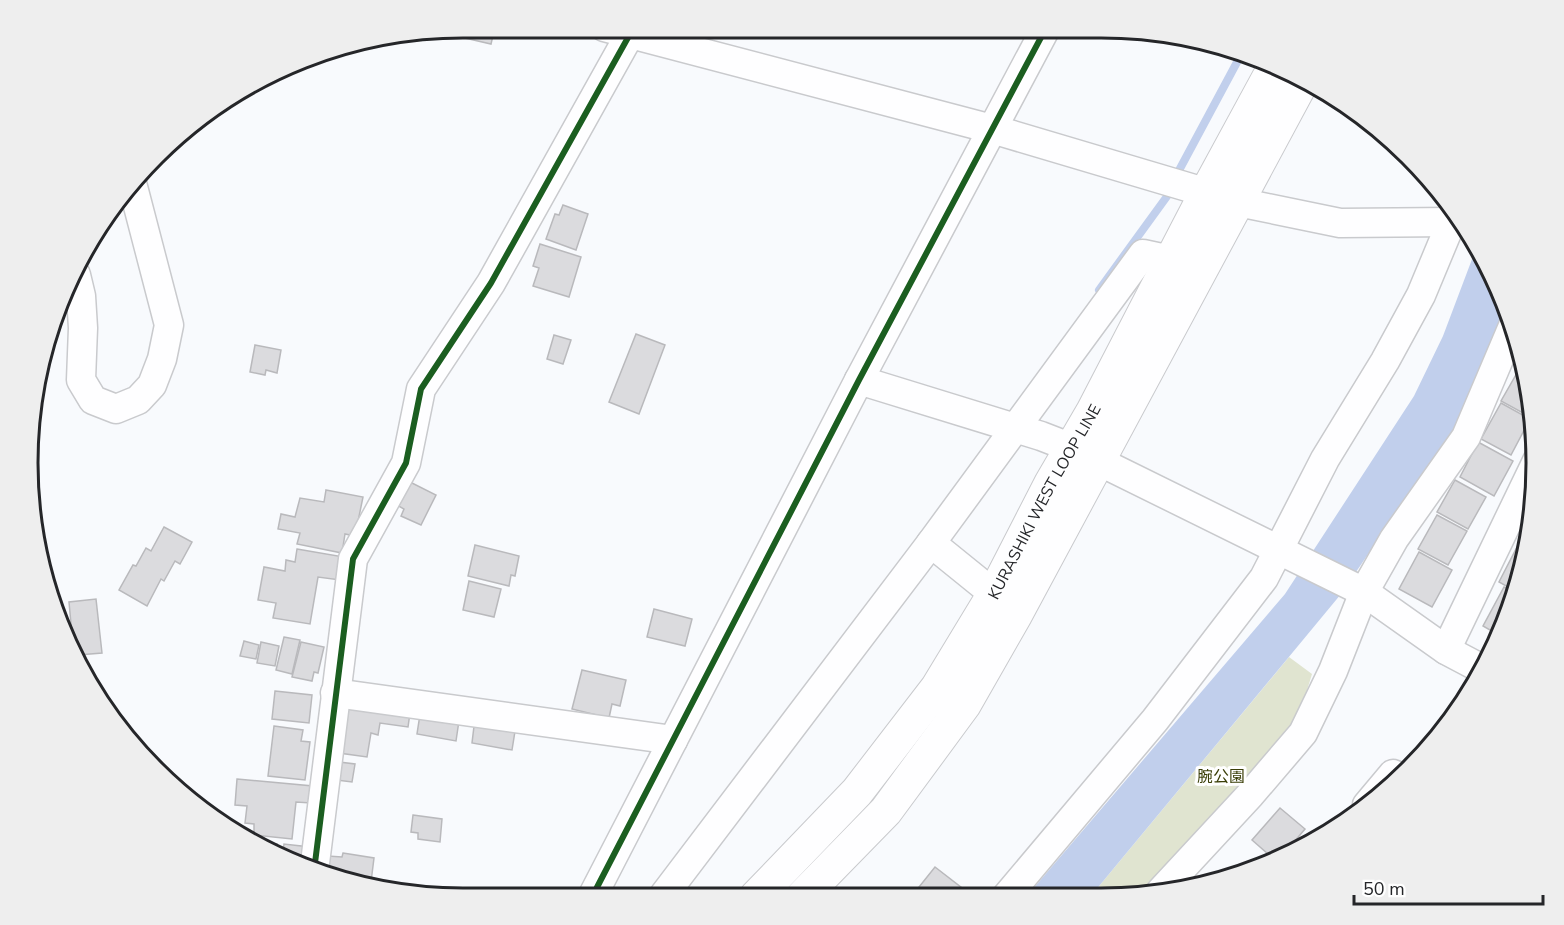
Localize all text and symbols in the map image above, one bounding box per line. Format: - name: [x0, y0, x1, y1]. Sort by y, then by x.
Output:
- street label: KURASHIKI WEST LOOP LINE: [983, 401, 1107, 603]
- park label: 腕公園: [1197, 766, 1245, 788]
- scale bar: [1354, 868, 1543, 906]
- text: 50 m: [1363, 877, 1405, 901]

